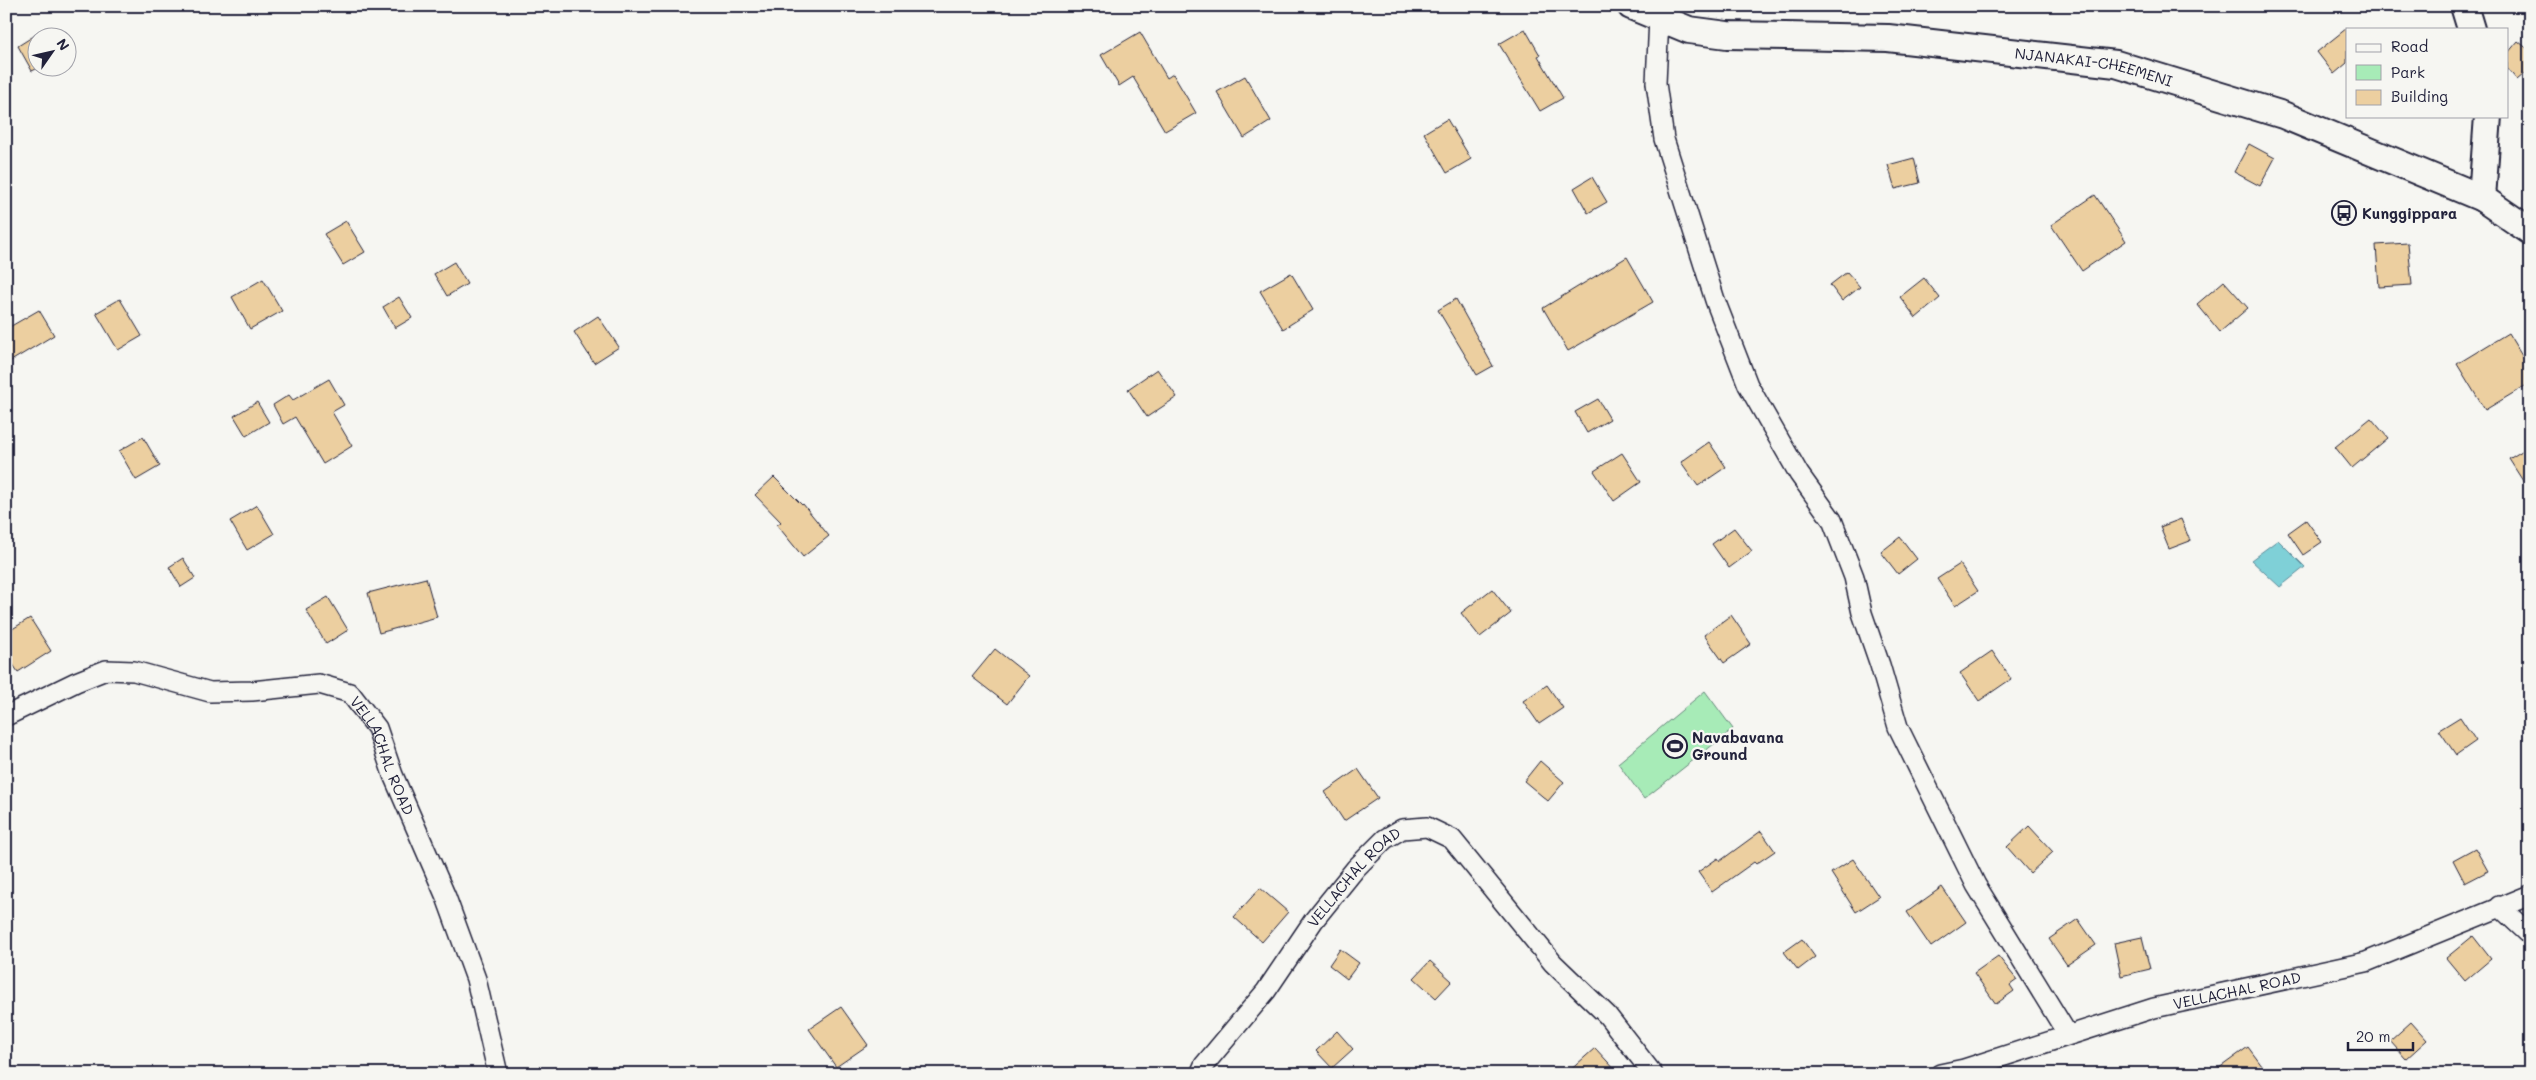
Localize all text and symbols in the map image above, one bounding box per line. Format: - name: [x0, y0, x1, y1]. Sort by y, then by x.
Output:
- north arrow: [28, 28, 78, 78]
- legend: [2346, 28, 2508, 118]
- text: N: [52, 35, 74, 54]
- text: Road: [2391, 36, 2428, 56]
- street label: NJANAKAI-CHEEMENI: [2014, 43, 2175, 91]
- text: Park: [2391, 62, 2425, 82]
- text: Building: [2391, 86, 2448, 106]
- bus stop icon: Kunggippara: [2331, 200, 2357, 226]
- place label: Kunggippara: [2362, 203, 2457, 223]
- street label: VELLACHAL ROAD: [346, 692, 419, 818]
- place label: Navabavana Ground: [1692, 727, 1784, 764]
- sports icon: Navabavana Ground: [1662, 733, 1688, 759]
- street label: VELLACHAL ROAD: [1302, 822, 1404, 931]
- street label: VELLACHAL ROAD: [2171, 966, 2303, 1014]
- scale bar: [2348, 1020, 2414, 1052]
- text: 20 m: [2356, 1026, 2390, 1046]

